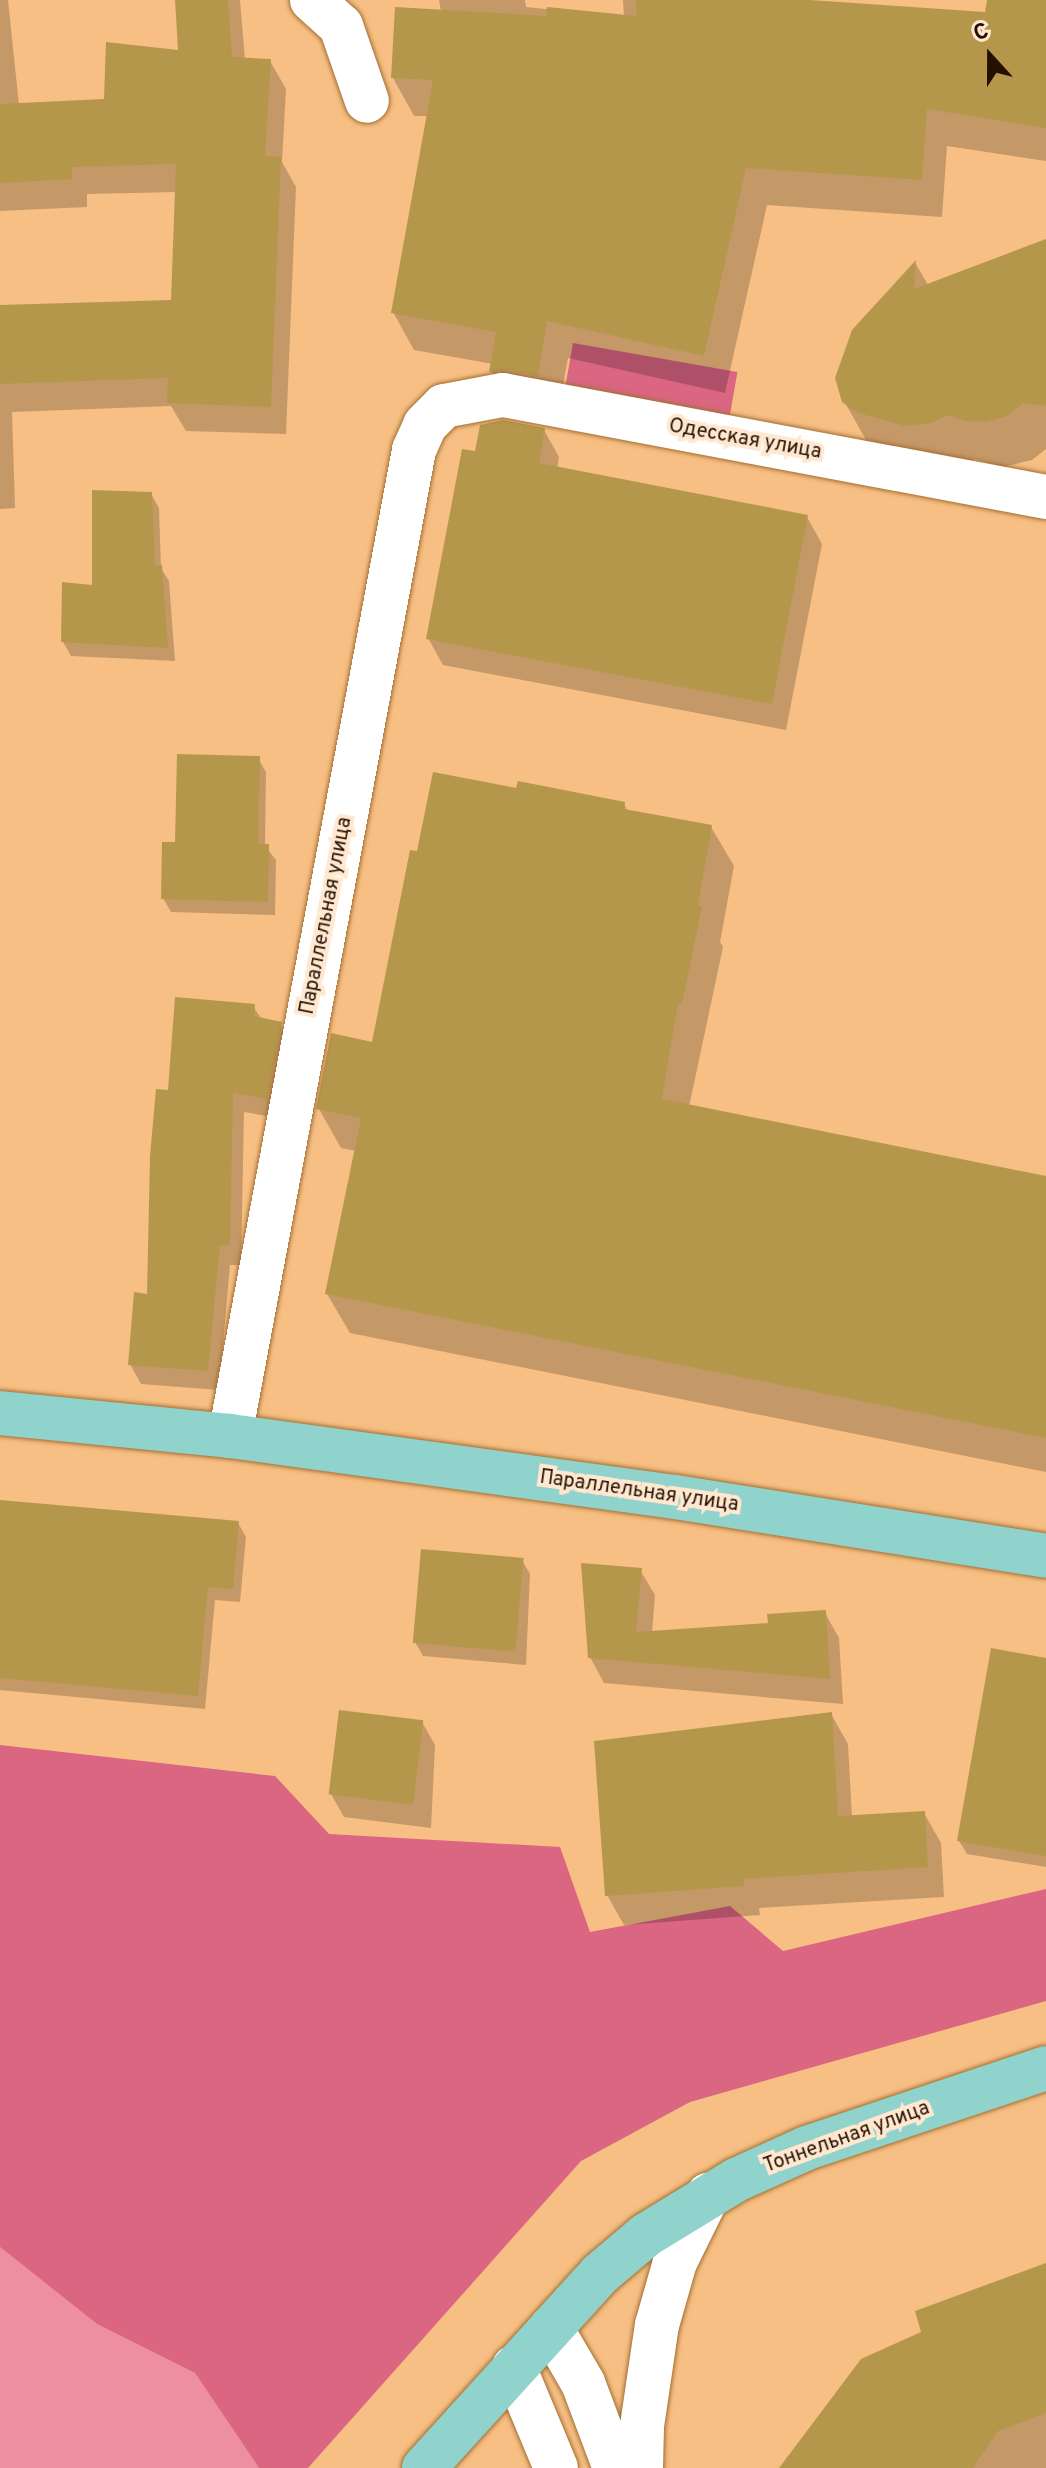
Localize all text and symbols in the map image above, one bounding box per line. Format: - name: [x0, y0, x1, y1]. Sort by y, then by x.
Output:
- north arrow: [950, 16, 1030, 96]
- text: С: [970, 18, 993, 48]
- street label: Одесская улица: [667, 415, 823, 465]
- street label: Параллельная улица: [296, 815, 358, 1017]
- street label: Параллельная улица: [538, 1466, 740, 1518]
- street label: Тоннельная улица: [761, 2097, 933, 2179]

